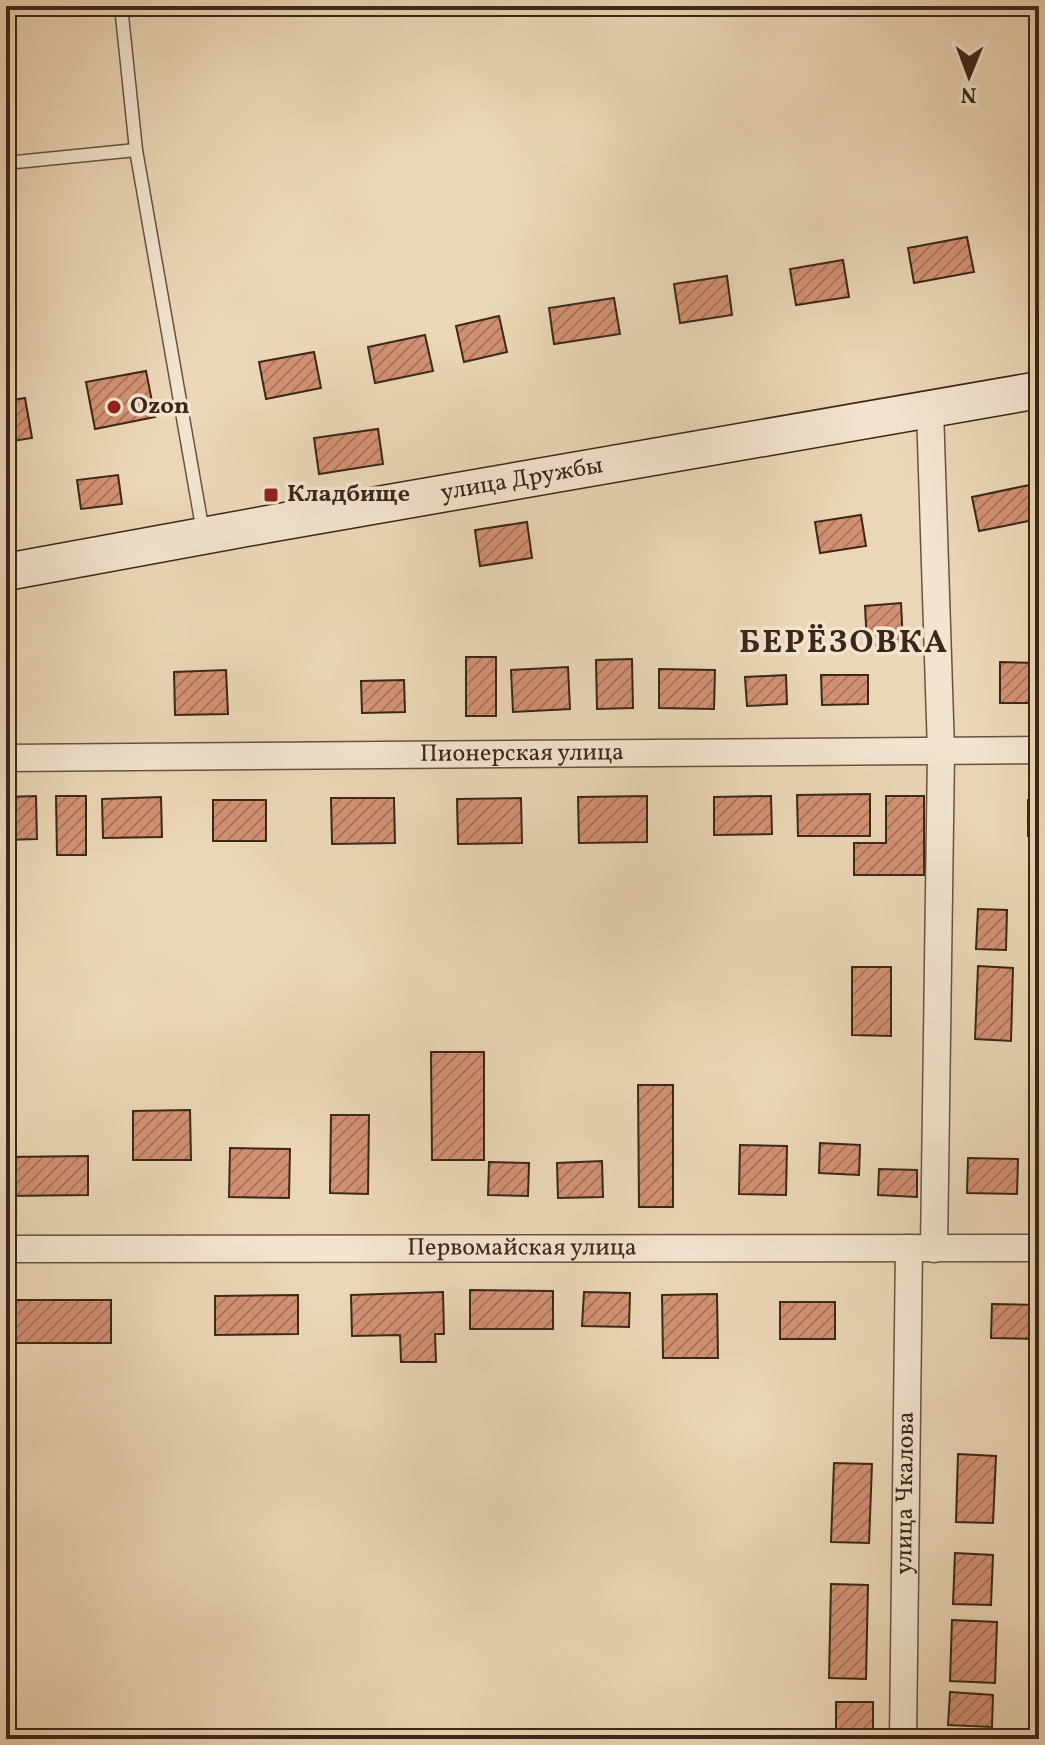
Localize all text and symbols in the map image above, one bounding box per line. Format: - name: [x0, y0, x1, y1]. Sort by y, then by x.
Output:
- north arrow: [929, 36, 1009, 116]
- text: N: [960, 78, 977, 109]
- place label: Ozon: [130, 390, 190, 424]
- marker: Ozon: [105, 398, 123, 416]
- street label: улица Дружбы: [438, 449, 606, 511]
- place label: Кладбище: [287, 478, 410, 512]
- marker: Кладбище: [262, 486, 280, 504]
- district label: БЕРЁЗОВКА: [739, 622, 949, 666]
- street label: Пионерская улица: [420, 736, 624, 772]
- street label: Первомайская улица: [407, 1231, 637, 1266]
- street label: улица Чкалова: [888, 1411, 924, 1575]

